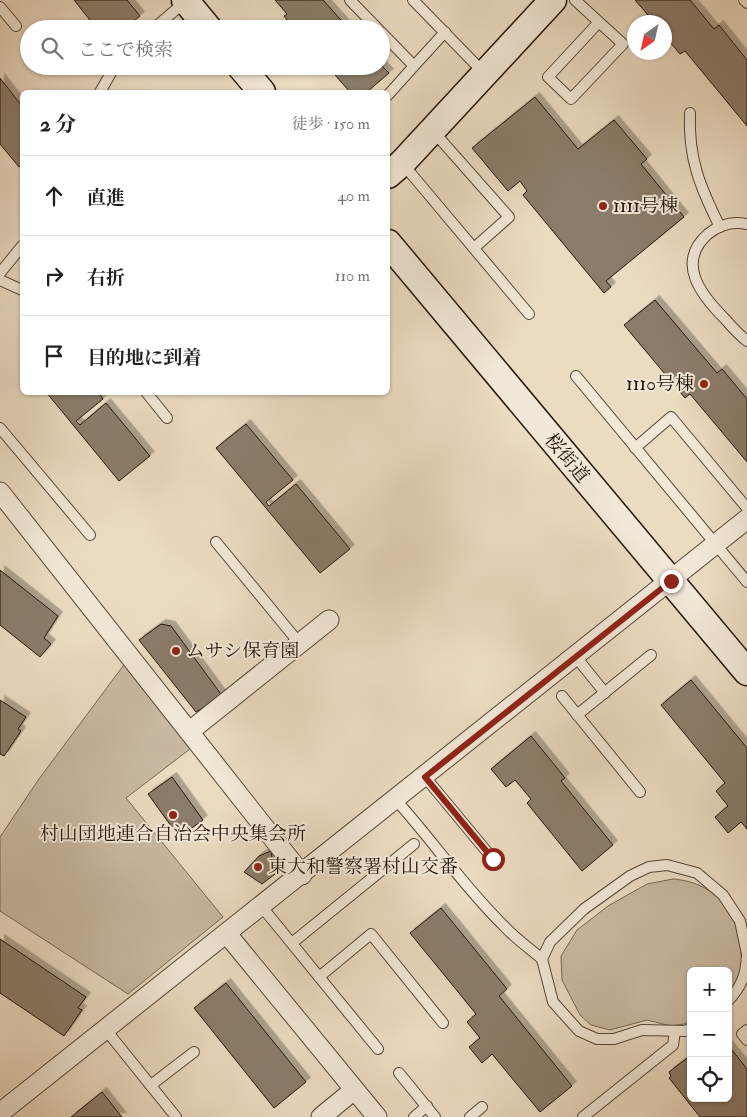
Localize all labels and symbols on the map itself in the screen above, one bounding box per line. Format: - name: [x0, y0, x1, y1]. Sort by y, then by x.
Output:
- north arrow: [627, 15, 672, 60]
- place label: 1111号棟: [613, 194, 678, 218]
- marker: 1111号棟: [597, 200, 609, 212]
- place label: 1110号棟: [626, 372, 694, 396]
- marker: 1110号棟: [698, 378, 710, 390]
- street label: 桜街道: [539, 428, 595, 488]
- route end: [660, 570, 683, 593]
- place label: ムサシ保育園: [186, 639, 299, 663]
- marker: ムサシ保育園: [170, 645, 182, 657]
- marker: 村山団地連合自治会中央集会所: [167, 809, 179, 821]
- place label: 村山団地連合自治会中央集会所: [40, 822, 306, 846]
- route start: [482, 848, 505, 871]
- place label: 東大和警察署村山交番: [268, 855, 458, 879]
- marker: 東大和警察署村山交番: [252, 861, 264, 873]

